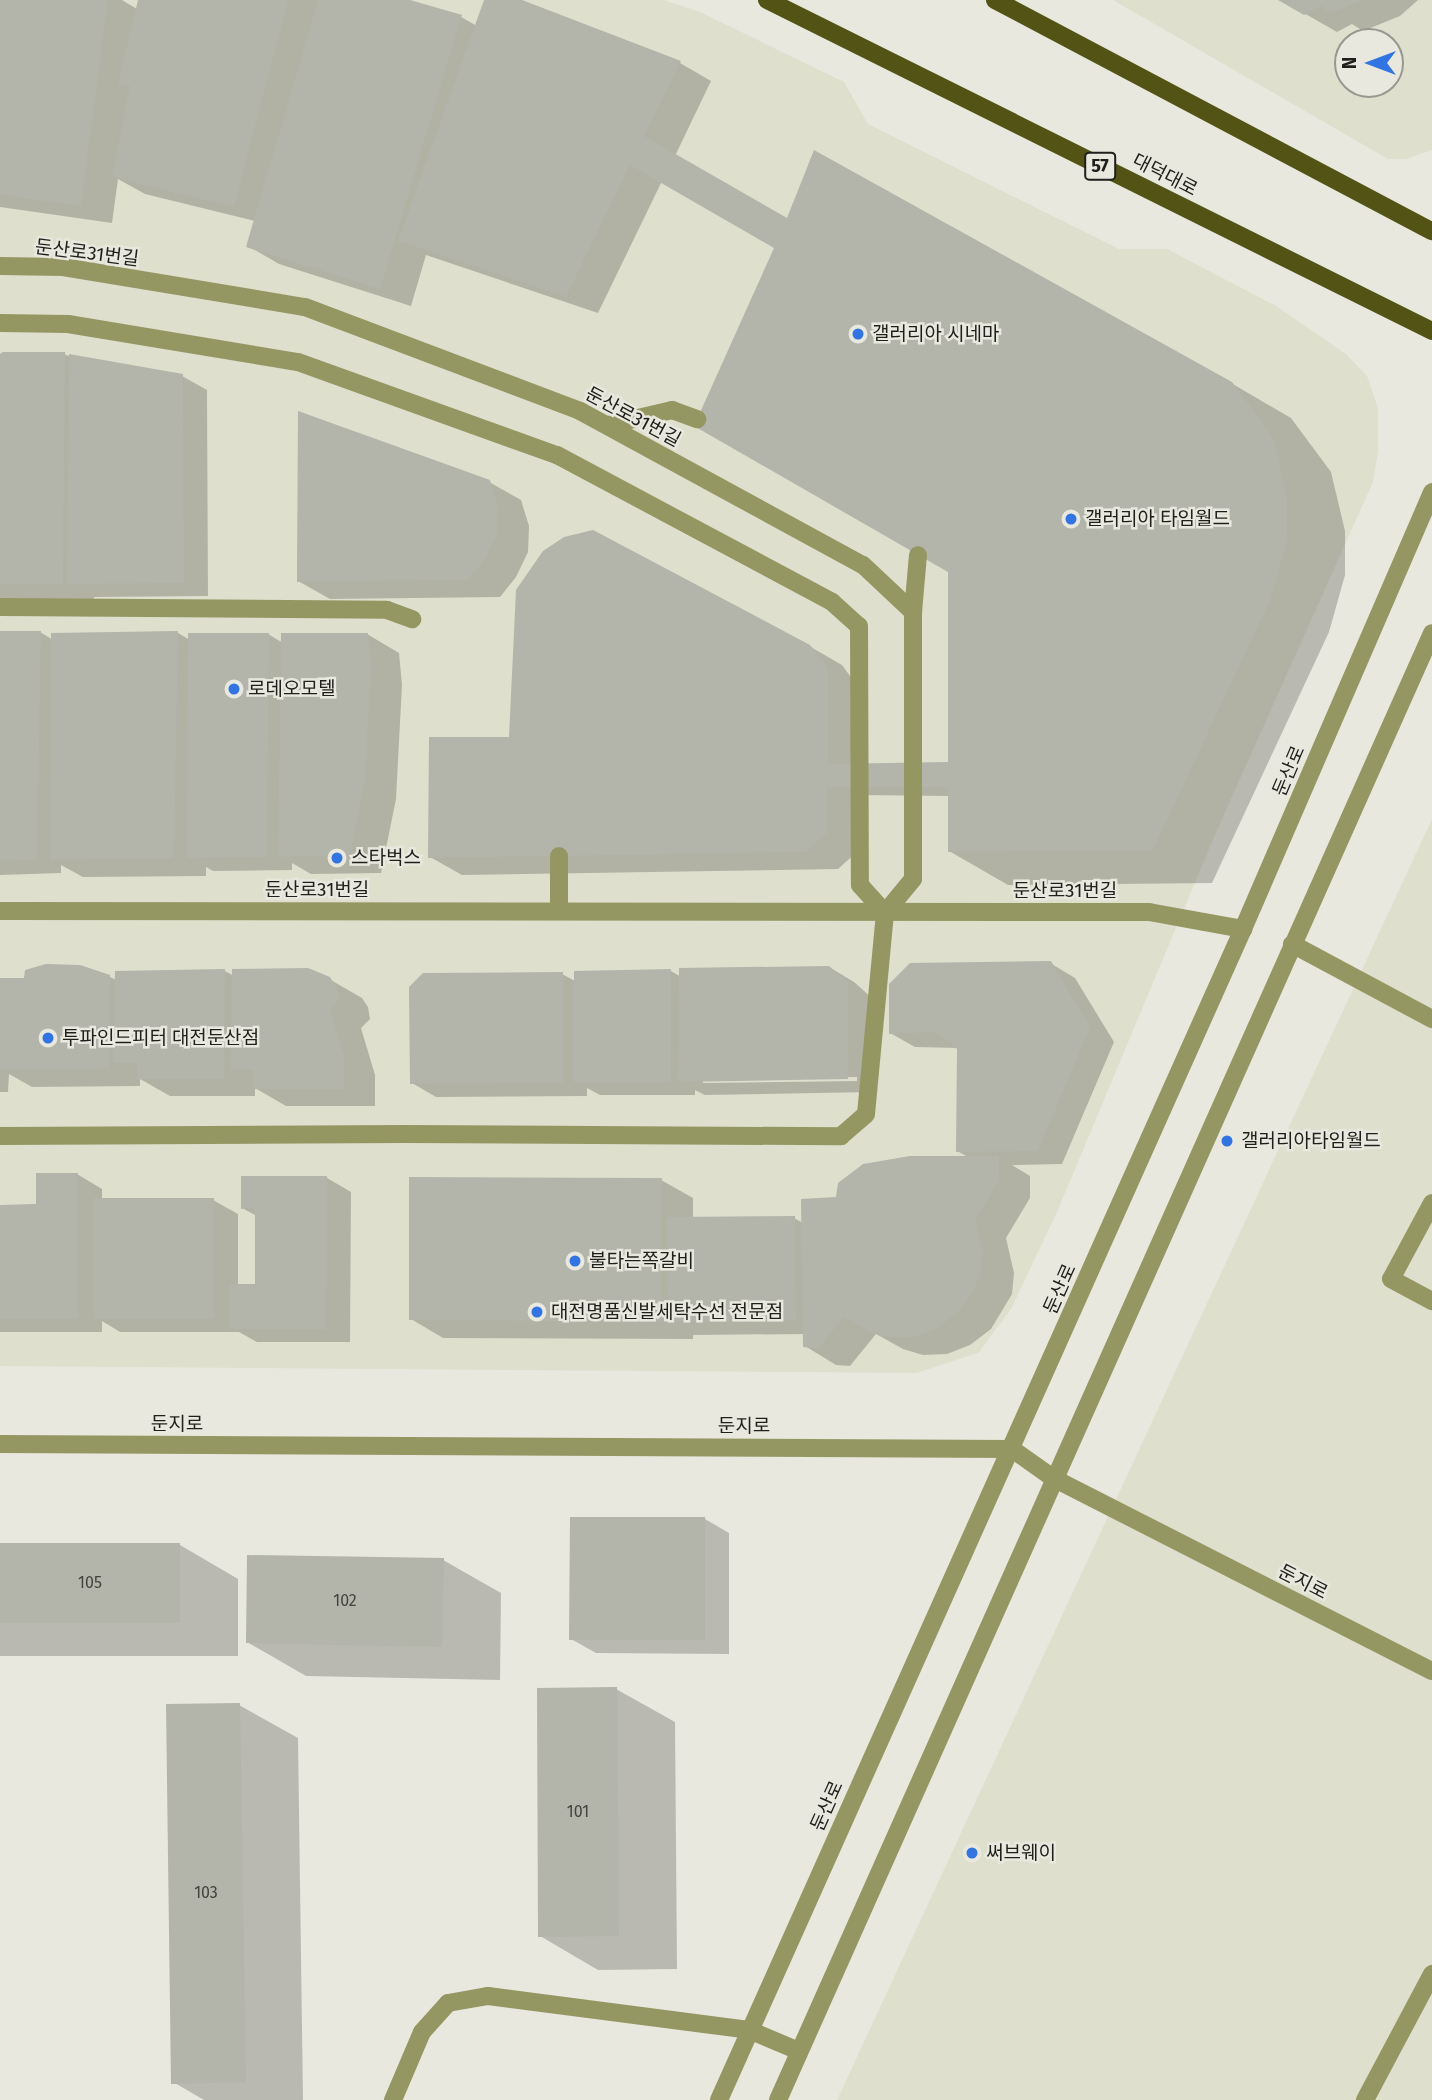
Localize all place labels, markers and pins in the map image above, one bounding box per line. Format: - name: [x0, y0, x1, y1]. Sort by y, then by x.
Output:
- place label: 갤러리아 시네마: [872, 323, 999, 345]
- marker: 갤러리아 시네마: [850, 326, 866, 342]
- place label: 갤러리아 타임월드: [1085, 508, 1230, 530]
- marker: 갤러리아 타임월드: [1063, 511, 1079, 527]
- place label: 로데오모텔: [248, 678, 335, 700]
- marker: 로데오모텔: [226, 681, 242, 697]
- place label: 스타벅스: [351, 847, 421, 869]
- marker: 스타벅스: [329, 850, 345, 866]
- place label: 투파인드피터 대전둔산점: [62, 1027, 259, 1049]
- marker: 투파인드피터 대전둔산점: [40, 1030, 56, 1046]
- place label: 갤러리아타임월드: [1241, 1130, 1381, 1152]
- marker: 갤러리아타임월드: [1219, 1133, 1235, 1149]
- place label: 불타는쪽갈비: [589, 1250, 694, 1272]
- marker: 불타는쪽갈비: [567, 1253, 583, 1269]
- place label: 대전명품신발세탁수선 전문점: [551, 1301, 783, 1323]
- marker: 대전명품신발세탁수선 전문점: [529, 1304, 545, 1320]
- place label: 써브웨이: [986, 1842, 1056, 1864]
- marker: 써브웨이: [964, 1845, 980, 1861]

